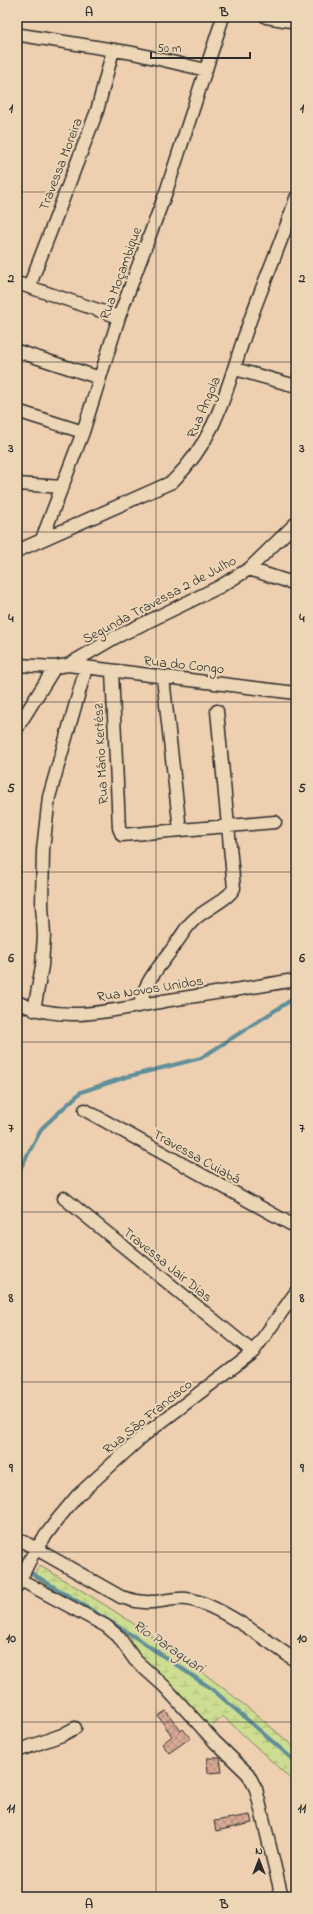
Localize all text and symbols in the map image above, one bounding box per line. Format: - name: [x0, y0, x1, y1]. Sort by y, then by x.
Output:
- text: A: [85, 3, 93, 22]
- text: B: [219, 3, 229, 22]
- scale bar: [151, 34, 250, 60]
- text: 50 m: [157, 40, 181, 58]
- text: 1: [9, 99, 14, 118]
- text: 1: [300, 99, 305, 118]
- street label: Travessa Moreira: [34, 115, 89, 214]
- street label: Rua Moçambique: [95, 224, 148, 323]
- text: 2: [7, 269, 15, 288]
- text: 2: [298, 269, 306, 288]
- street label: Rua Angola: [182, 373, 228, 442]
- text: 3: [7, 439, 14, 458]
- text: 3: [298, 439, 305, 458]
- street label: Segunda Travessa 2 de Julho: [79, 551, 241, 651]
- text: 4: [7, 609, 14, 628]
- text: 4: [298, 609, 305, 628]
- street label: Rua do Congo: [142, 651, 225, 681]
- street label: Rua Mário Kertész: [88, 703, 115, 805]
- text: 5: [7, 779, 15, 798]
- text: 5: [298, 779, 306, 798]
- text: 6: [7, 949, 14, 968]
- text: 6: [298, 949, 305, 968]
- street label: Rua Novos Unidos: [96, 971, 205, 1008]
- text: 7: [8, 1119, 14, 1138]
- text: 7: [299, 1119, 305, 1138]
- street label: Travessa Cuiabá: [149, 1124, 244, 1190]
- street label: Travessa Jair Dias: [118, 1223, 216, 1308]
- text: 8: [8, 1289, 14, 1308]
- text: 8: [299, 1289, 305, 1308]
- street label: Rua São Francisco: [99, 1374, 197, 1460]
- text: 9: [8, 1459, 14, 1478]
- text: 9: [299, 1459, 305, 1478]
- water label: Rio Paraguari: [128, 1615, 210, 1680]
- text: 10: [6, 1629, 16, 1648]
- text: 10: [297, 1629, 307, 1648]
- text: 11: [7, 1799, 16, 1818]
- text: 11: [298, 1799, 307, 1818]
- north arrow: [239, 1840, 279, 1880]
- text: N: [255, 1843, 263, 1859]
- text: A: [85, 1895, 93, 1914]
- text: B: [219, 1895, 229, 1914]

